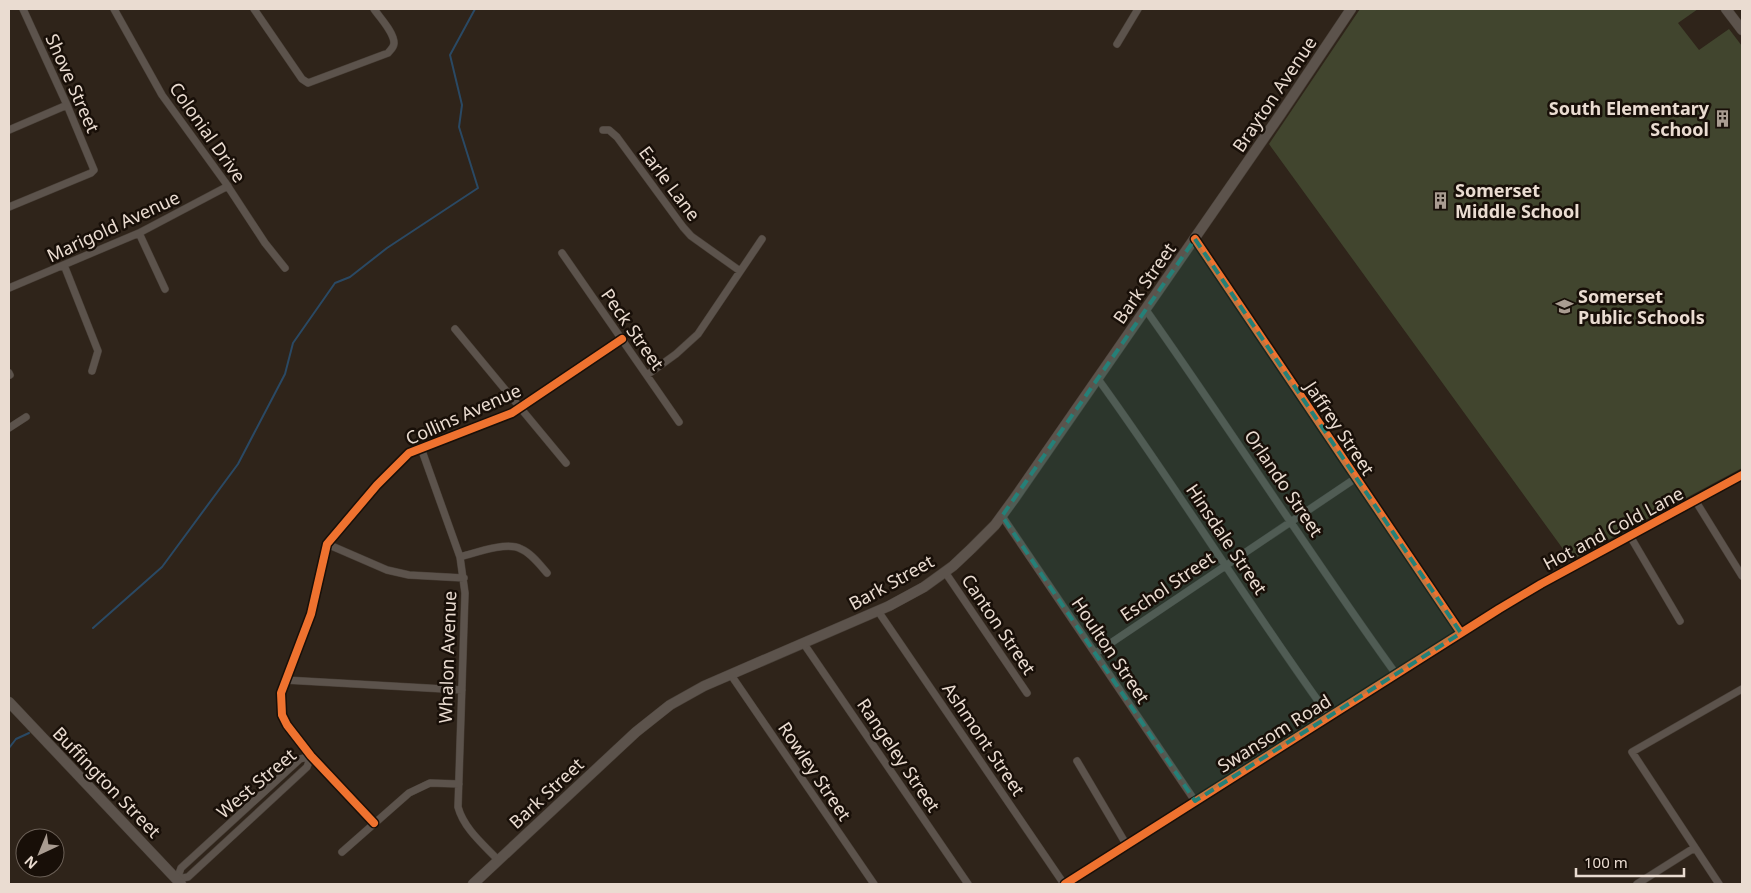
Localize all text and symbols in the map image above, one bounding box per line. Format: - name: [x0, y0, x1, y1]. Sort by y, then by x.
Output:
- street label: Shove Street: [41, 30, 106, 137]
- street label: Brayton Avenue: [1226, 32, 1322, 156]
- street label: Colonial Drive: [164, 77, 252, 187]
- place label: South Elementary School: [1549, 96, 1710, 141]
- building icon: South Elementary School: [1713, 108, 1733, 128]
- street label: Earle Lane: [634, 141, 706, 225]
- place label: Somerset Middle School: [1455, 178, 1580, 223]
- street label: Marigold Avenue: [43, 185, 183, 267]
- building icon: Somerset Middle School: [1431, 190, 1451, 210]
- street label: Bark Street: [1107, 237, 1181, 328]
- street label: Peck Street: [596, 284, 670, 375]
- place label: Somerset Public Schools: [1578, 284, 1705, 329]
- school or university icon: Somerset Public Schools: [1554, 296, 1574, 316]
- street label: Jaffrey Street: [1299, 375, 1381, 480]
- street label: Collins Avenue: [402, 378, 524, 450]
- street label: Orlando Street: [1239, 425, 1329, 542]
- street label: Hinsdale Street: [1181, 479, 1273, 599]
- street label: Hot and Cold Lane: [1539, 481, 1687, 575]
- street label: Eschol Street: [1115, 545, 1219, 626]
- street label: Bark Street: [844, 549, 938, 615]
- street label: Canton Street: [957, 569, 1042, 679]
- street label: Whalon Avenue: [433, 590, 461, 724]
- street label: Houlton Street: [1067, 592, 1156, 708]
- street label: Ashmont Street: [937, 678, 1031, 801]
- street label: Swansom Road: [1213, 689, 1335, 777]
- street label: Rangeley Street: [852, 693, 946, 817]
- street label: Rowley Street: [773, 717, 857, 826]
- street label: Buffington Street: [48, 721, 167, 843]
- street label: West Street: [211, 742, 301, 823]
- street label: Bark Street: [504, 752, 589, 834]
- north arrow: [15, 828, 65, 878]
- scale bar: [1576, 846, 1684, 878]
- text: N: [20, 852, 41, 874]
- text: 100 m: [1584, 852, 1628, 872]

